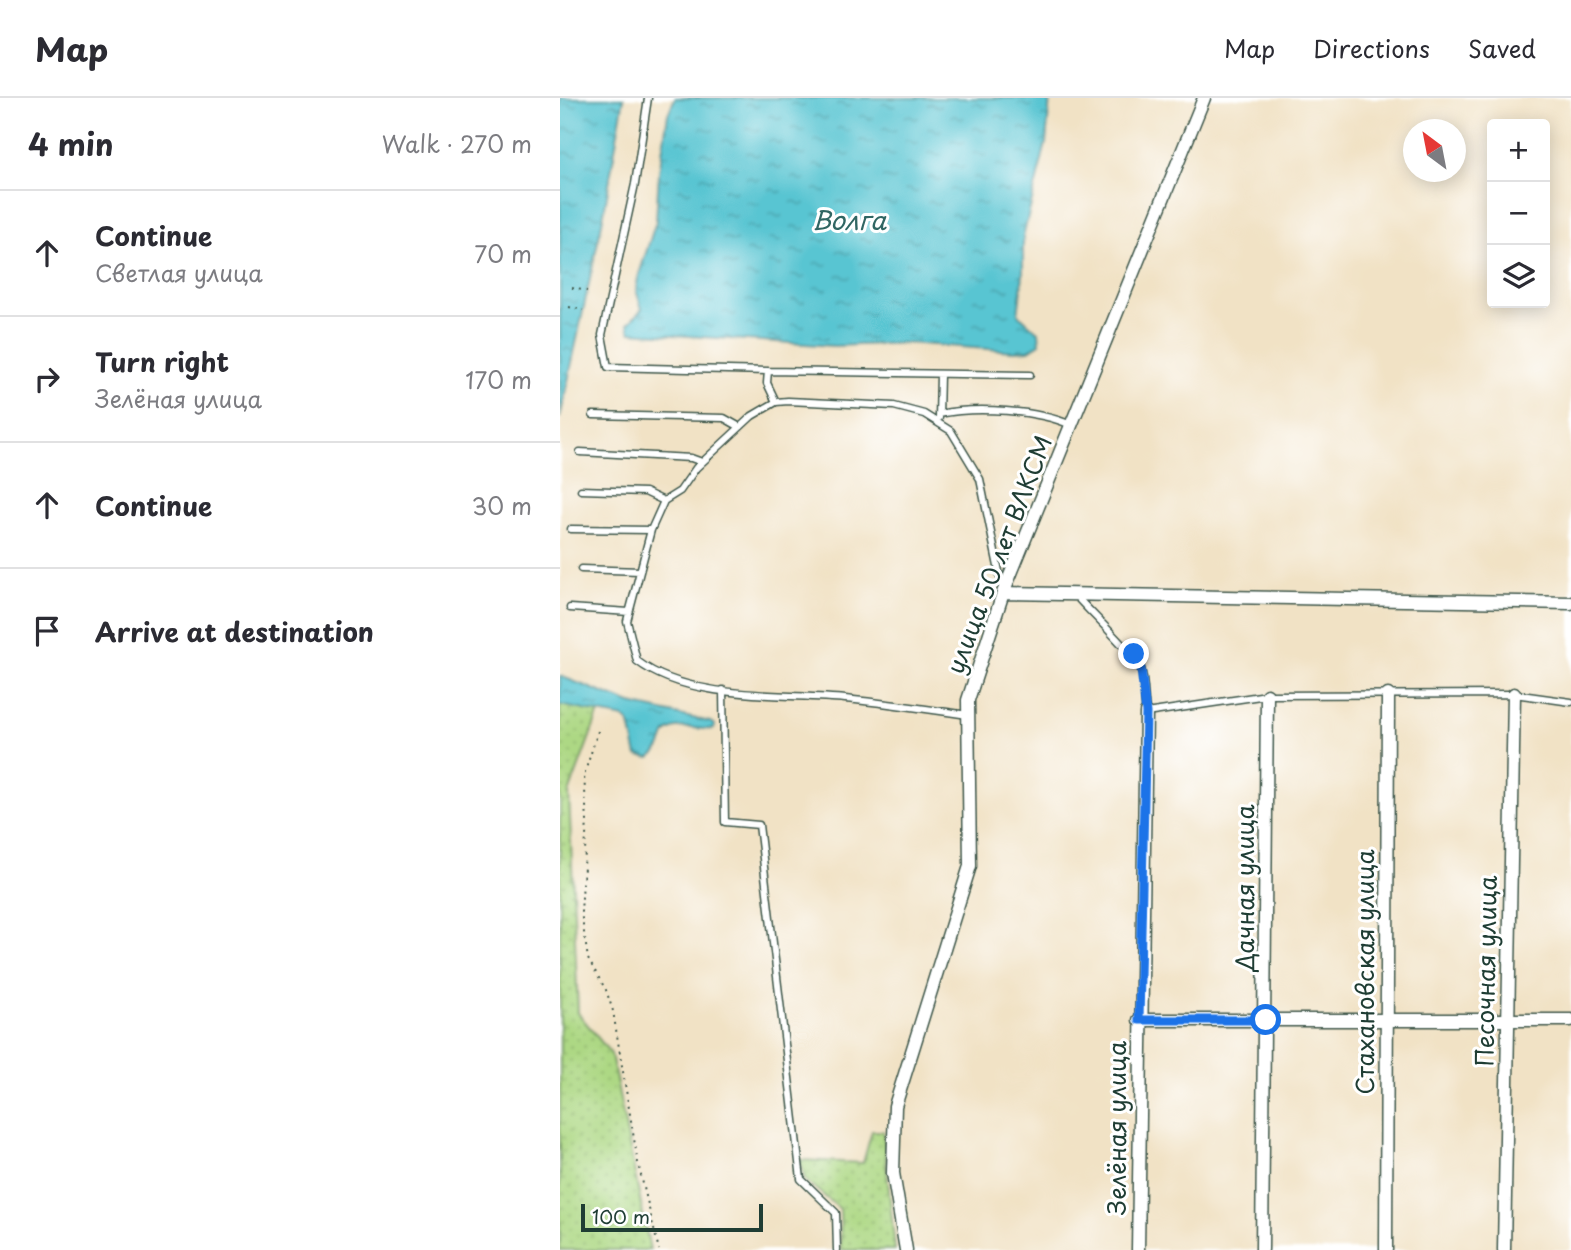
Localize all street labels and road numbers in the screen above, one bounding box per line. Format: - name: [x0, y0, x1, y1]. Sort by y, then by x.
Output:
- street label: улица 50 лет ВЛКСМ: [936, 430, 1060, 679]
- street label: Дачная улица: [1226, 804, 1262, 973]
- street label: Стахановская улица: [1346, 849, 1382, 1095]
- street label: Песочная улица: [1465, 875, 1505, 1067]
- street label: Зелёная улица: [1098, 1041, 1134, 1215]

